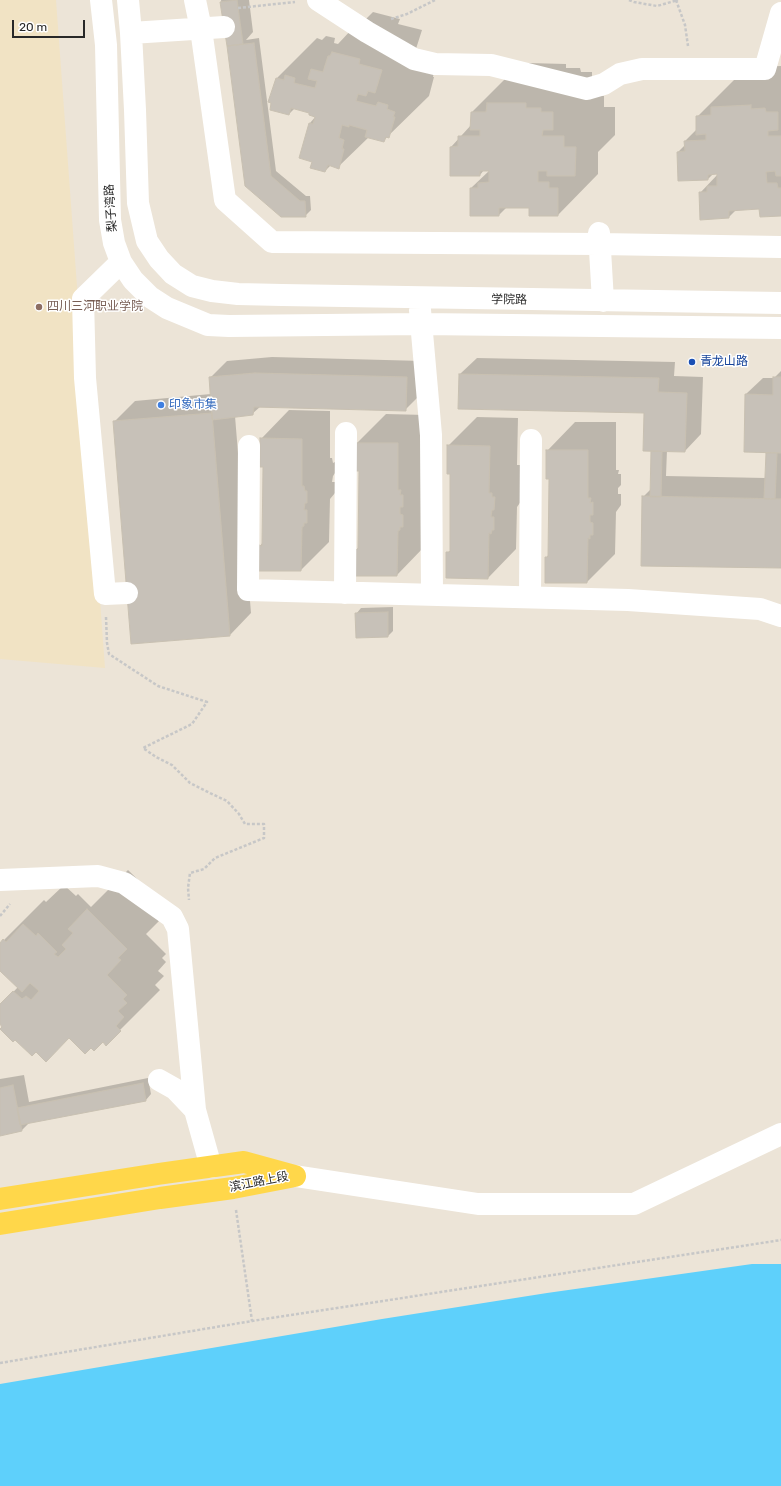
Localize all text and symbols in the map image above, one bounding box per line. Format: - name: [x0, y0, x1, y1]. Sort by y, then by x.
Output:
- scale bar: [14, 12, 87, 38]
- text: 20 m: [19, 20, 47, 34]
- street label: 梨子湾路: [102, 184, 120, 232]
- street label: 学院路: [491, 292, 527, 308]
- place label: 四川三河职业学院: [47, 300, 143, 314]
- marker: 四川三河职业学院: [34, 302, 44, 312]
- place label: 青龙山路: [700, 355, 748, 369]
- marker: 青龙山路: [687, 357, 697, 367]
- place label: 印象市集: [169, 398, 217, 412]
- marker: 印象市集: [156, 400, 166, 410]
- street label: 滨江路上段: [228, 1169, 290, 1195]

